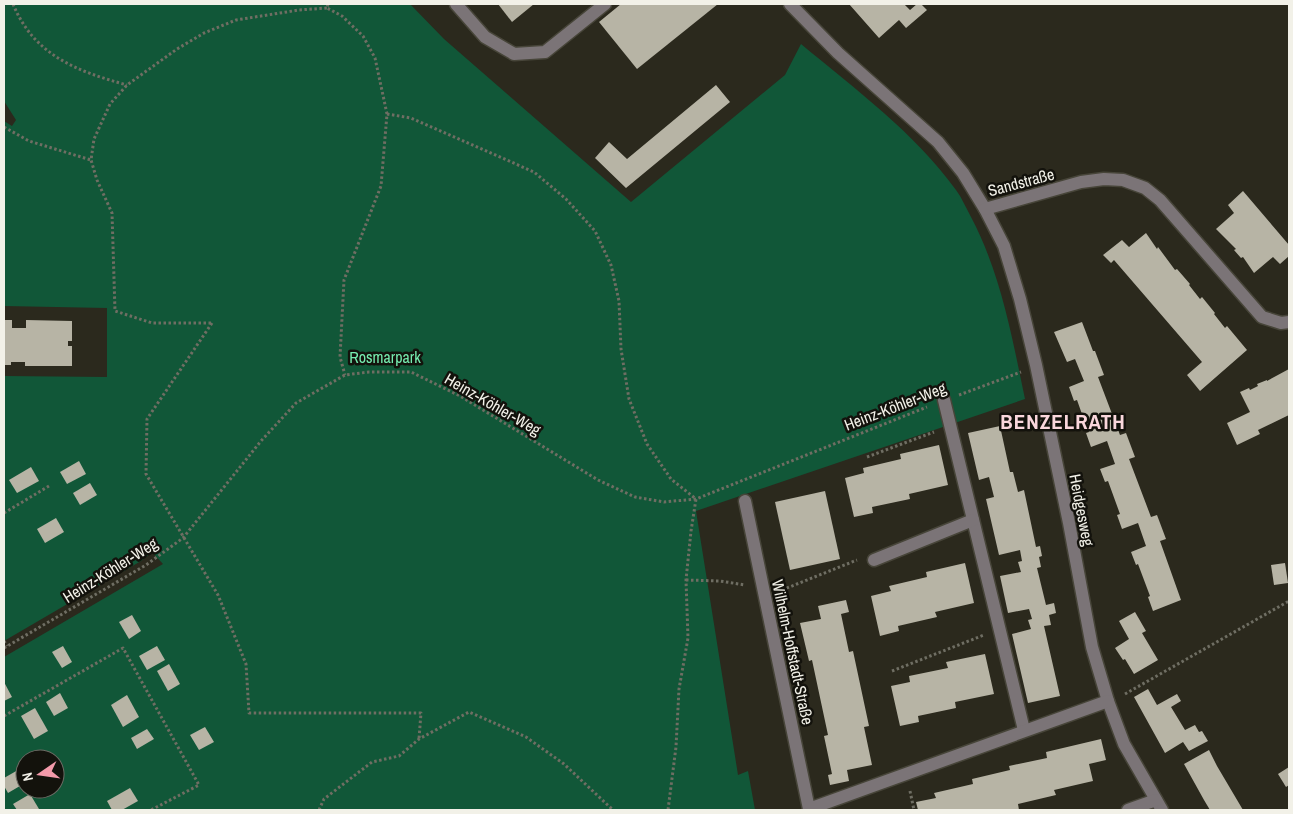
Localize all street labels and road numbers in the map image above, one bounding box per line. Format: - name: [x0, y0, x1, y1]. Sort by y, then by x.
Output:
- street label: Sandstraße: [985, 163, 1057, 201]
- street label: Heinz-Köhler-Weg: [441, 368, 546, 441]
- street label: Heinz-Köhler-Weg: [841, 376, 950, 436]
- street label: Heidgesweg: [1064, 472, 1100, 549]
- street label: Heinz-Köhler-Weg: [59, 532, 162, 608]
- street label: Wilhelm-Hoffstadt-Straße: [767, 577, 819, 727]

